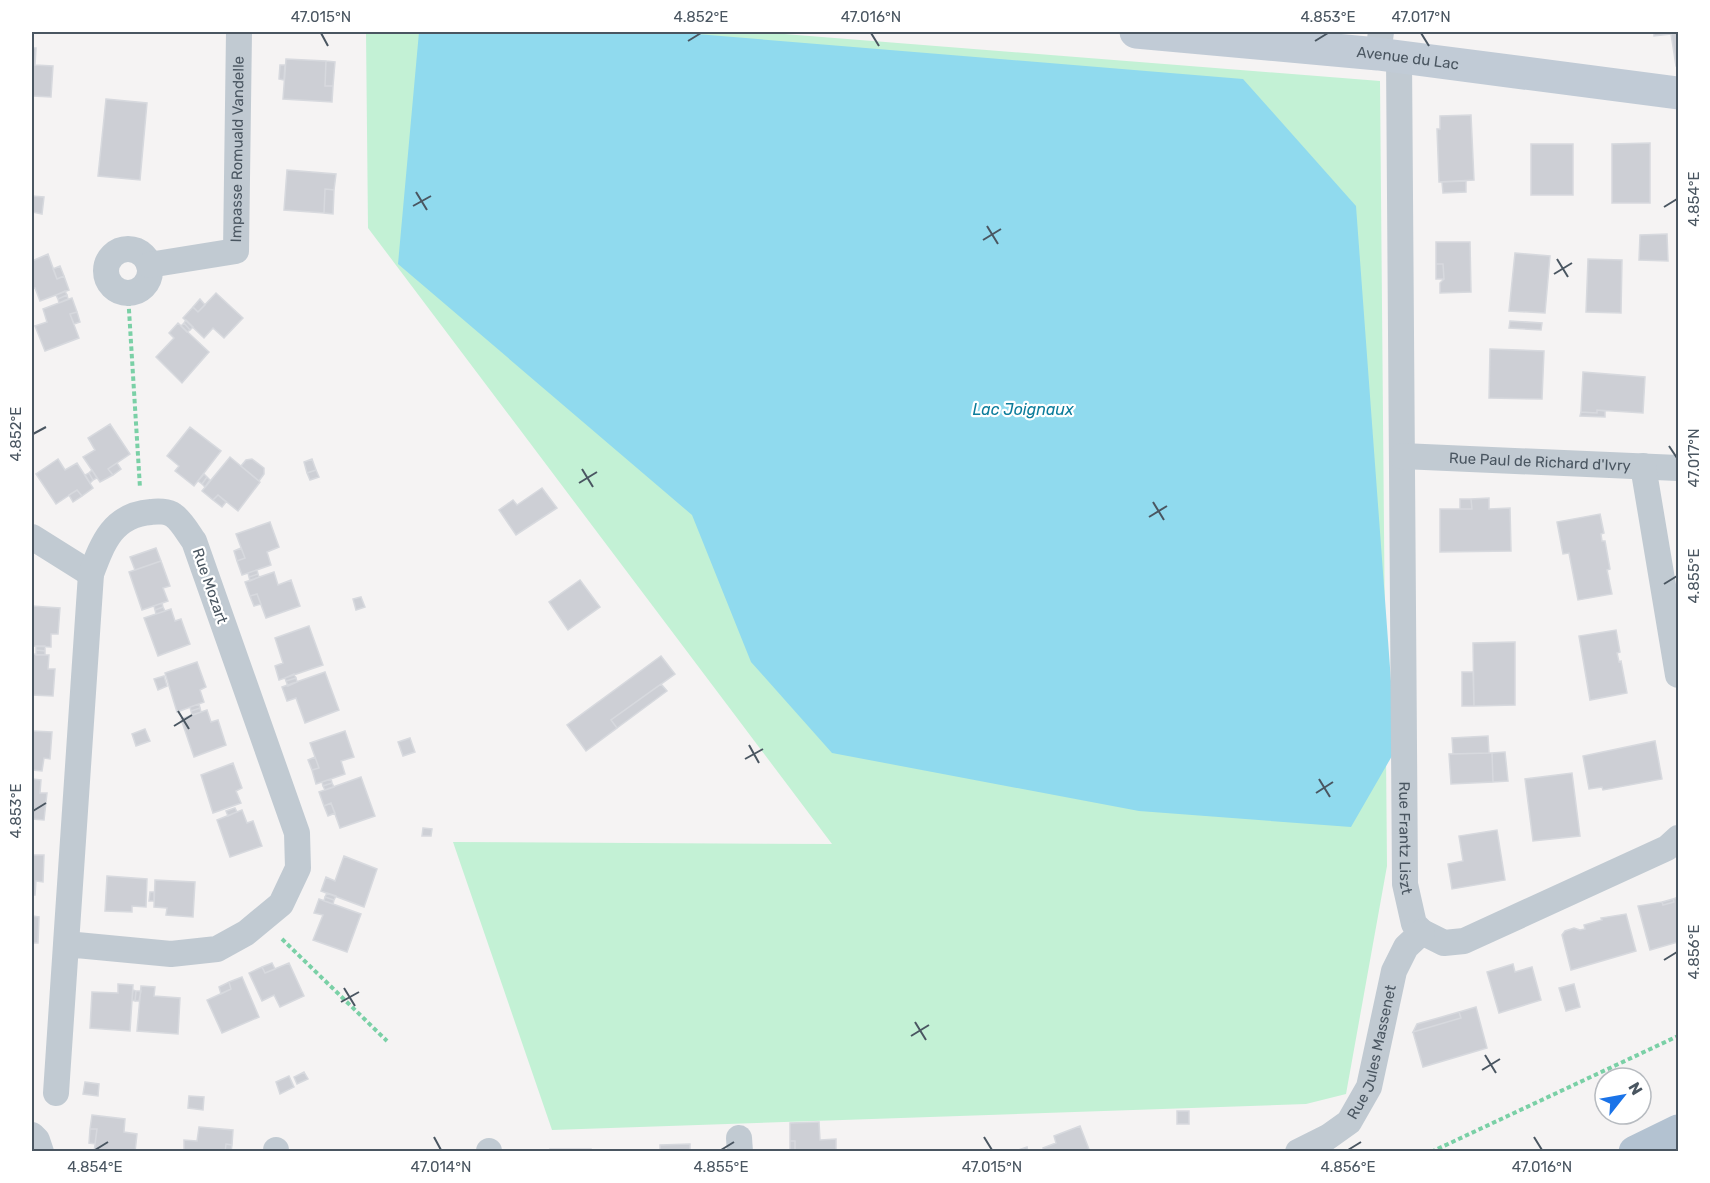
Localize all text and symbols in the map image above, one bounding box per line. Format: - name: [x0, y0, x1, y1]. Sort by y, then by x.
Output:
- text: 47.015°N: [291, 8, 351, 26]
- text: 4.852°E: [674, 8, 728, 26]
- text: 47.016°N: [841, 8, 901, 26]
- text: 4.853°E: [1300, 8, 1356, 26]
- text: 47.017°N: [1391, 8, 1451, 26]
- street label: Avenue du Lac: [1356, 43, 1460, 73]
- street label: Impasse Romuald Vandelle: [227, 56, 248, 242]
- text: 4.854°E: [1685, 171, 1703, 227]
- water label: Lac Joignaux: [972, 400, 1074, 419]
- text: 4.852°E: [7, 407, 25, 461]
- text: 47.017°N: [1685, 428, 1703, 488]
- street label: Rue Paul de Richard d'Ivry: [1449, 449, 1631, 475]
- street label: Rue Mozart: [189, 546, 231, 626]
- text: 4.855°E: [1685, 549, 1703, 604]
- street label: Rue Frantz Liszt: [1395, 782, 1416, 896]
- text: 4.853°E: [7, 783, 25, 839]
- text: 4.856°E: [1685, 924, 1703, 980]
- street label: Rue Jules Massenet: [1343, 983, 1400, 1122]
- north arrow: [1593, 1066, 1653, 1126]
- text: N: [1624, 1079, 1647, 1098]
- text: 4.854°E: [67, 1158, 123, 1176]
- text: 47.014°N: [411, 1158, 471, 1176]
- text: 4.855°E: [694, 1158, 749, 1176]
- text: 47.015°N: [962, 1158, 1022, 1176]
- text: 4.856°E: [1320, 1158, 1376, 1176]
- text: 47.016°N: [1512, 1158, 1572, 1176]

